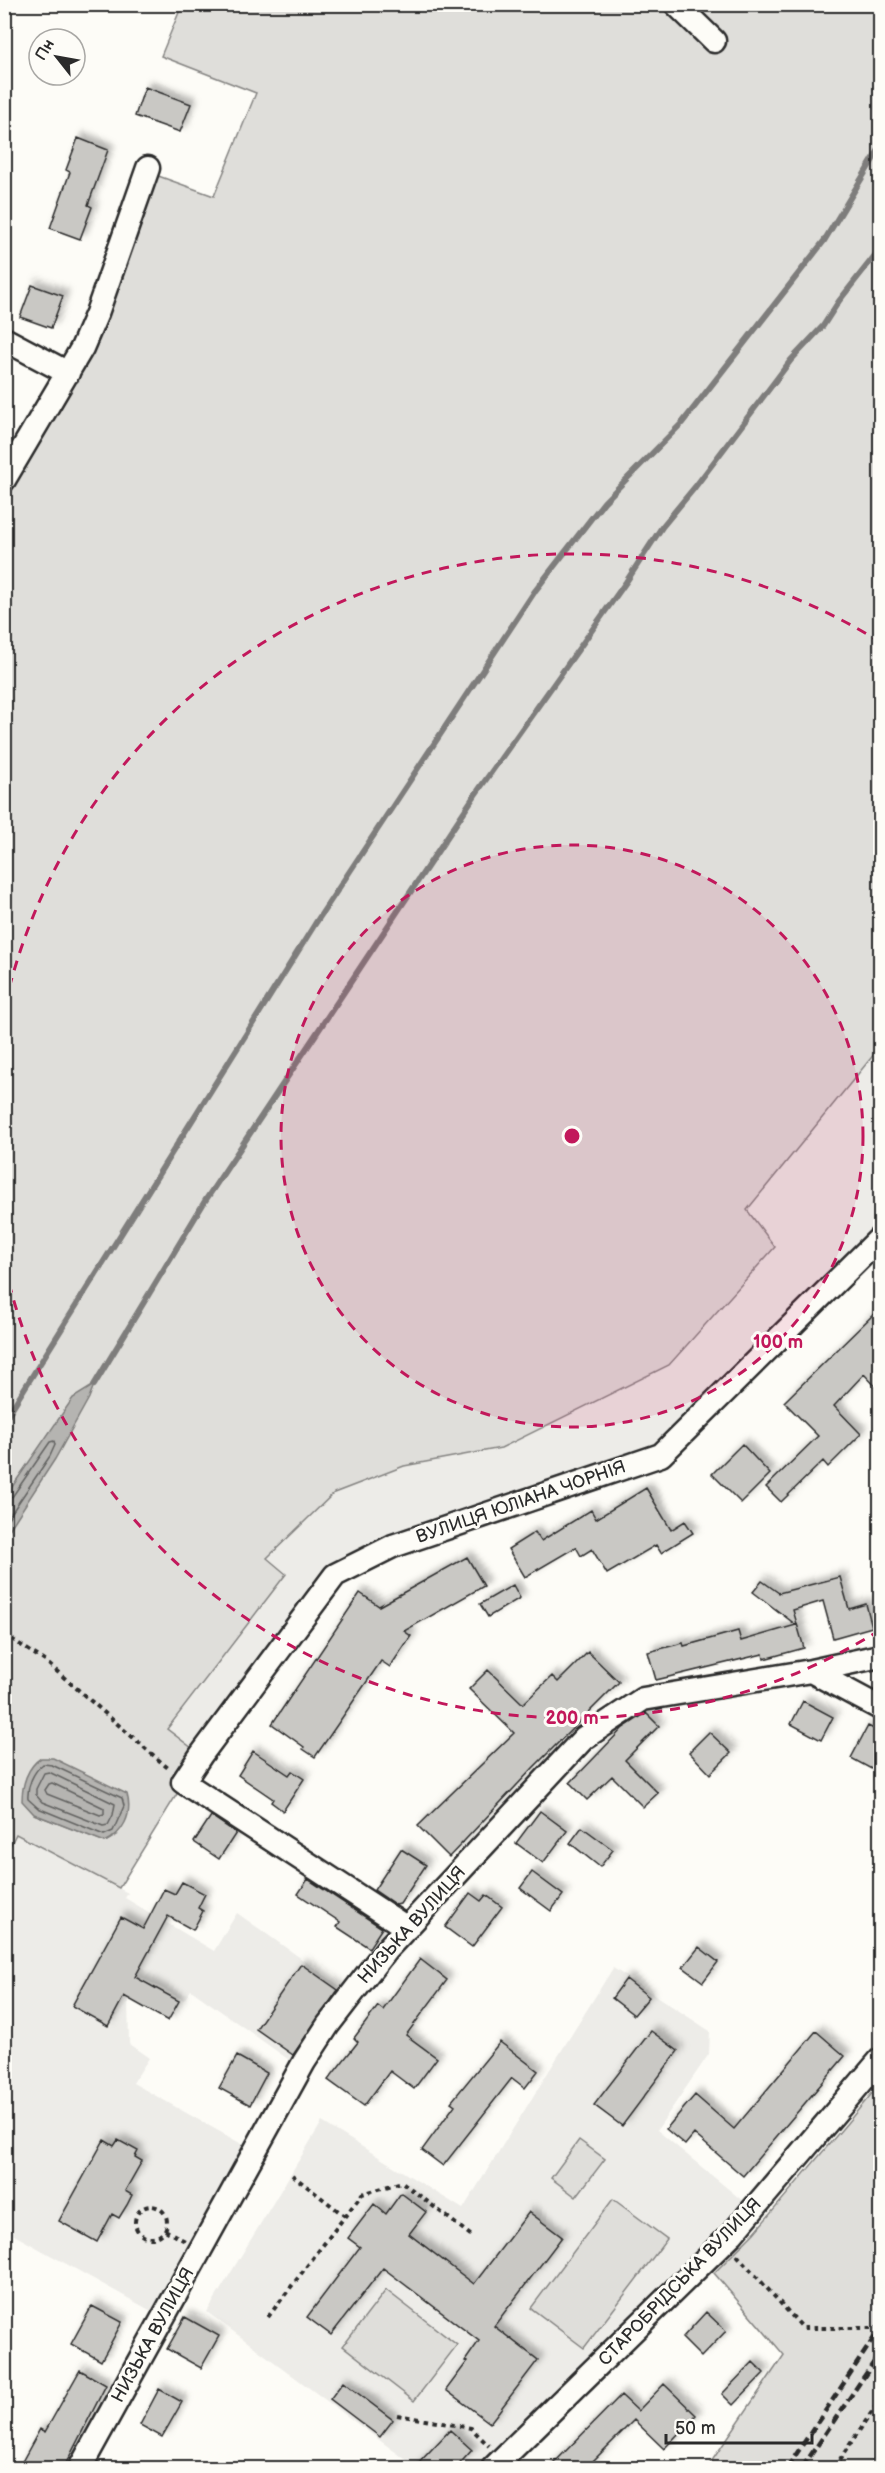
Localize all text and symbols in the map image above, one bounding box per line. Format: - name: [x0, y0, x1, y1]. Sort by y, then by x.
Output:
- north arrow: [27, 27, 87, 87]
- text: Пн: [32, 36, 59, 64]
- centre of rings: [562, 1126, 582, 1146]
- text: 100 m: [753, 1332, 803, 1353]
- street label: ВУЛИЦЯ ЮЛІАНА ЧОРНІЯ: [413, 1456, 629, 1548]
- text: 200 m: [545, 1708, 599, 1729]
- street label: НИЗЬКА ВУЛИЦЯ: [354, 1862, 470, 1988]
- street label: СТАРОБРІДСЬКА ВУЛИЦЯ: [594, 2194, 766, 2370]
- street label: НИЗЬКА ВУЛИЦЯ: [107, 2264, 199, 2406]
- scale bar: [666, 2407, 812, 2445]
- text: 50 m: [675, 2418, 716, 2439]

